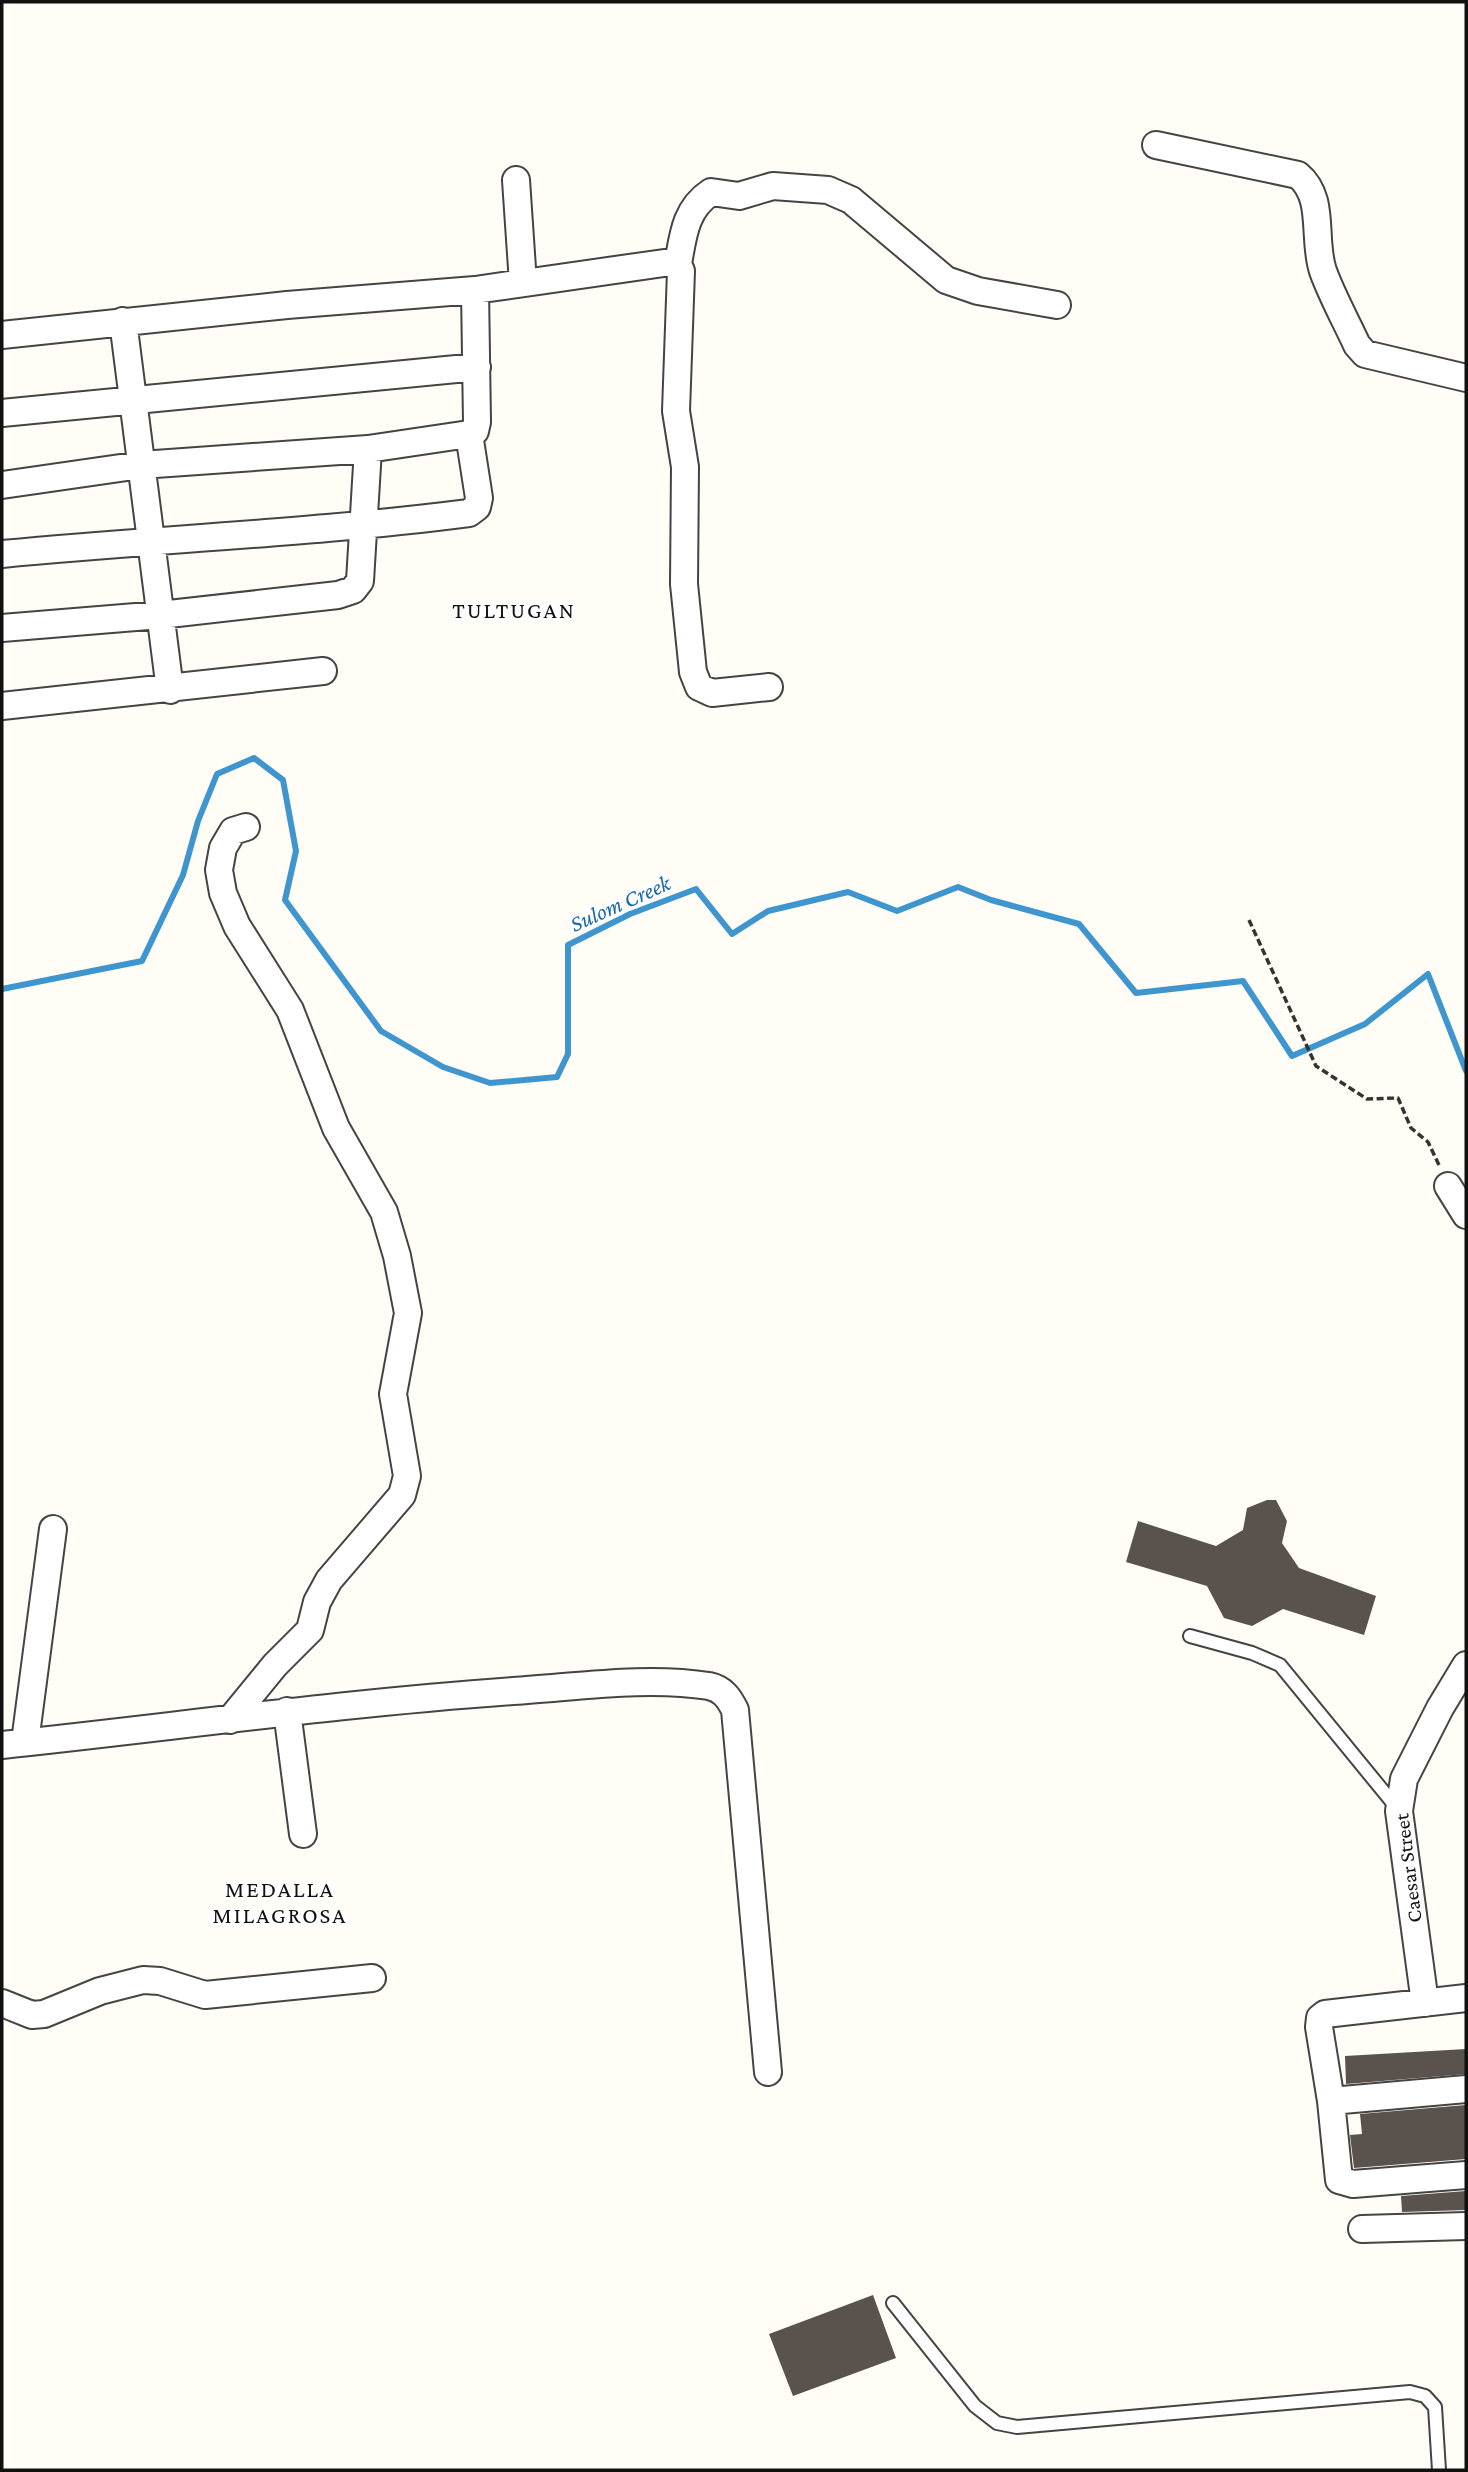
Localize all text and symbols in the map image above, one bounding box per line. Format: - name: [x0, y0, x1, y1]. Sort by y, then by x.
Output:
- district label: TULTUGAN: [452, 597, 576, 623]
- water label: Sulom Creek: [566, 869, 675, 937]
- street label: Caesar Street: [1389, 1811, 1427, 1924]
- district label: MEDALLA MILAGROSA: [213, 1876, 347, 1928]

